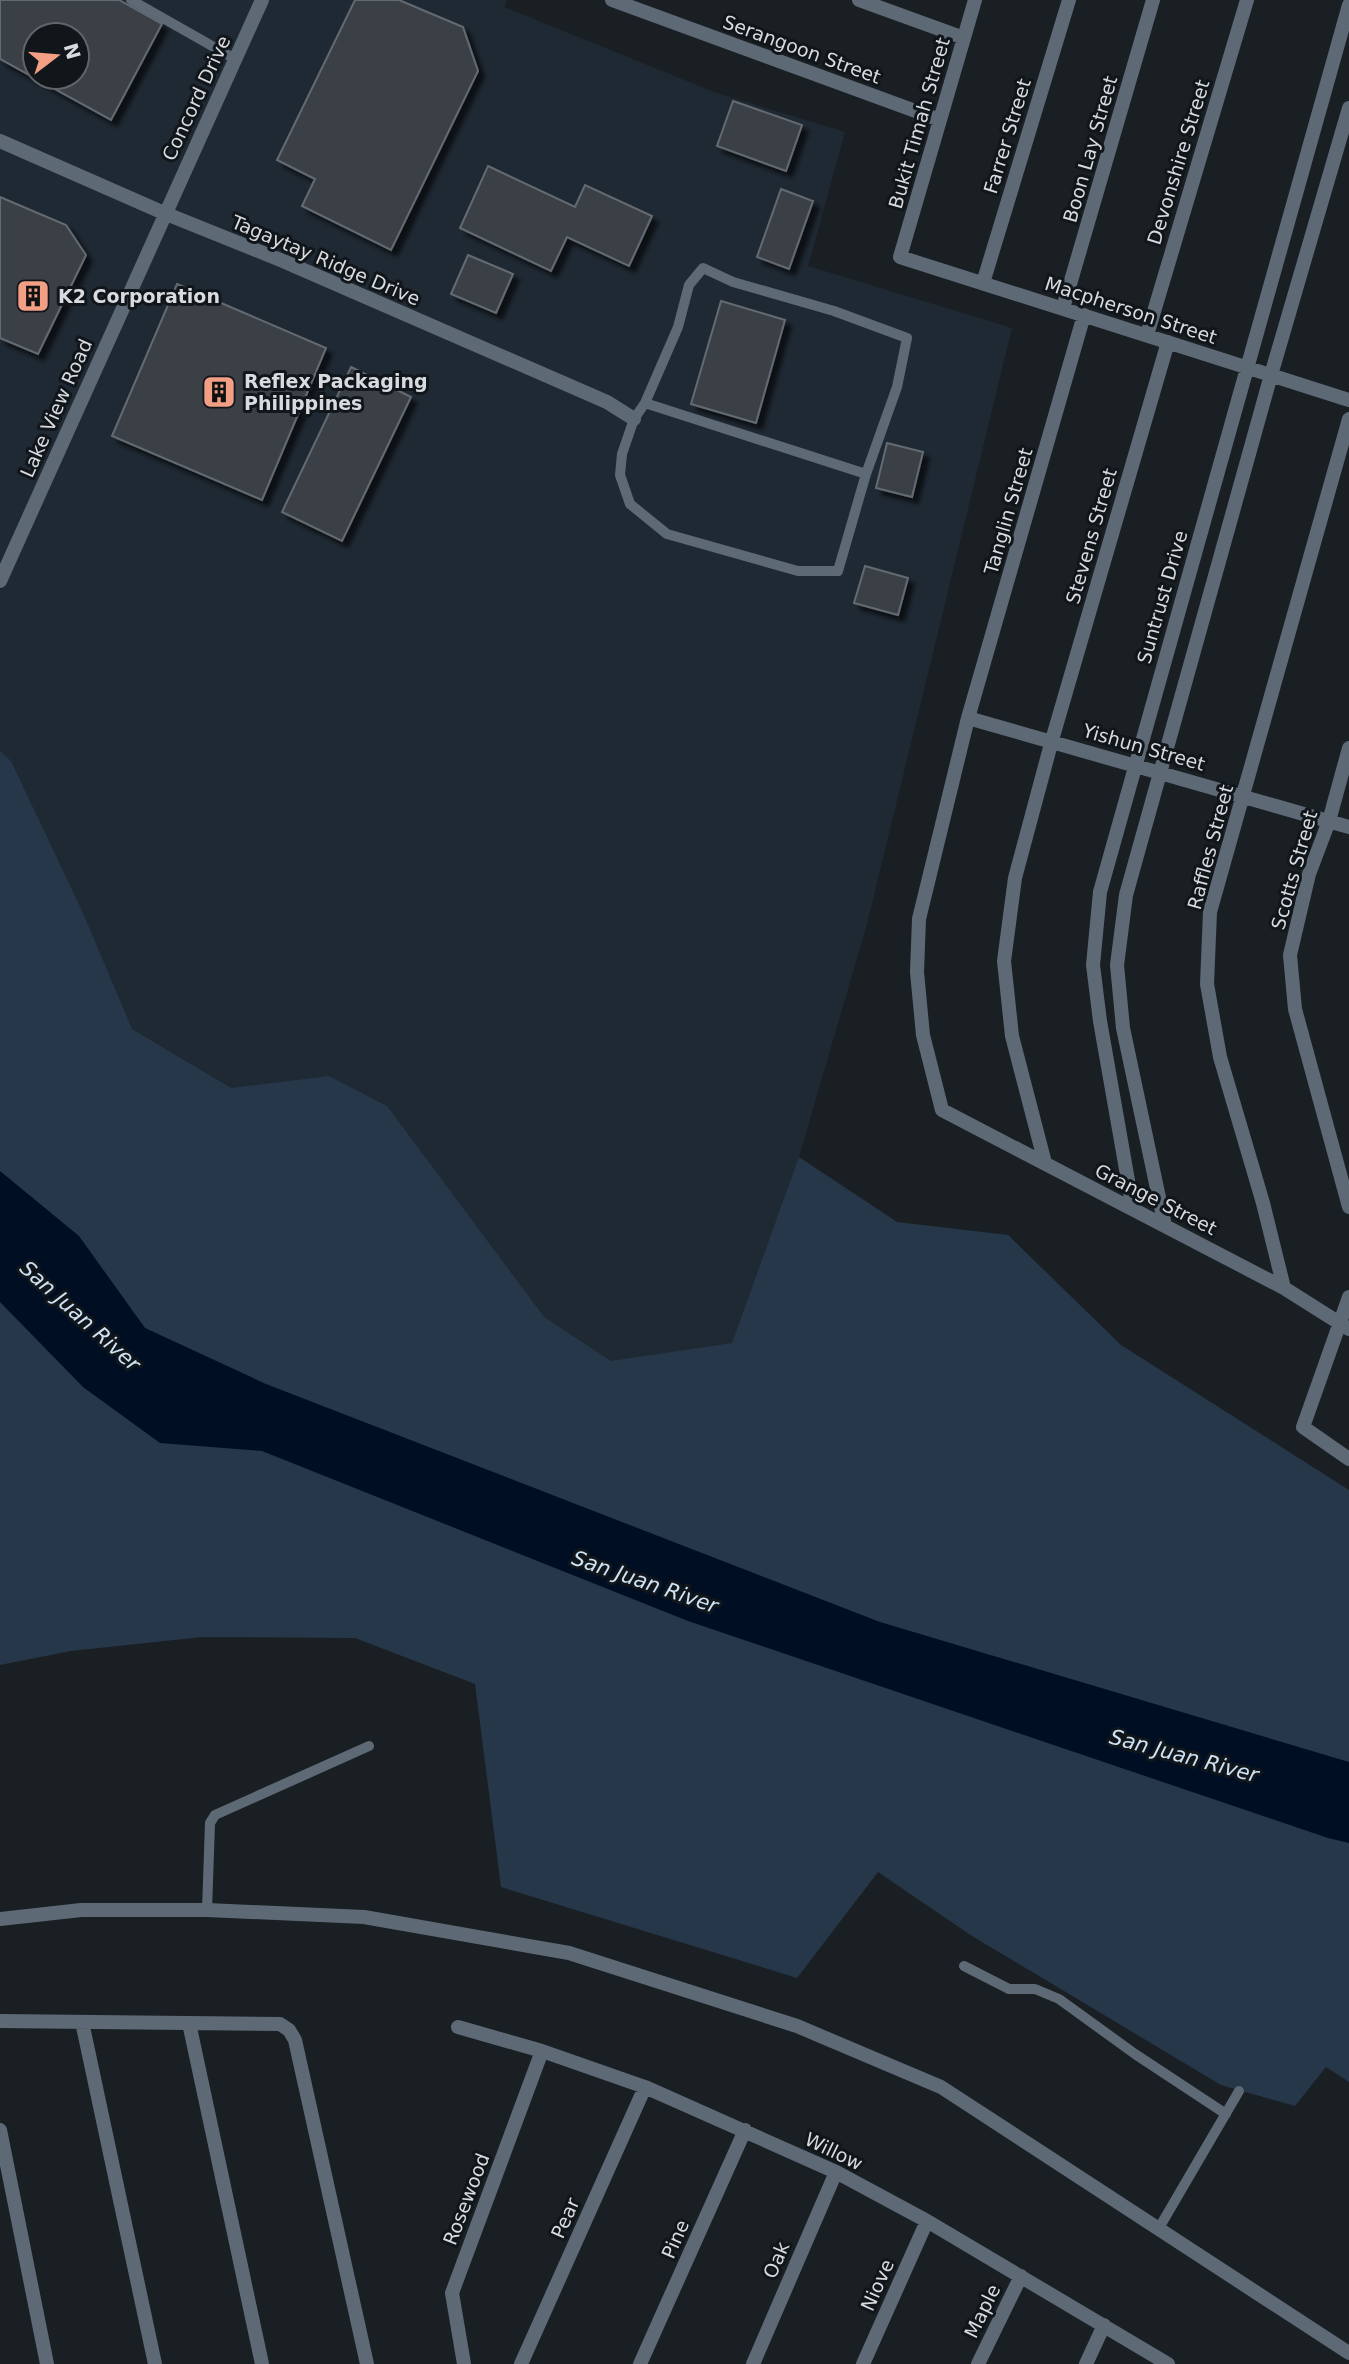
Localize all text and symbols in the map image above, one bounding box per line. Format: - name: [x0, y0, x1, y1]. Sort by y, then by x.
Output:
- street label: Serangoon Street: [720, 10, 884, 88]
- north arrow: [21, 21, 91, 91]
- street label: Concord Drive: [157, 32, 235, 164]
- street label: Bukit Timah Street: [884, 35, 954, 211]
- text: N: [60, 41, 85, 62]
- street label: Boon Lay Street: [1059, 73, 1121, 225]
- street label: Farrer Street: [979, 76, 1035, 196]
- street label: Devonshire Street: [1142, 77, 1214, 247]
- street label: Tagaytay Ridge Drive: [228, 210, 423, 310]
- street label: Macpherson Street: [1042, 272, 1220, 348]
- building icon: K2 Corporation: [14, 277, 52, 315]
- place label: K2 Corporation: [58, 285, 220, 307]
- street label: Lake View Road: [16, 335, 96, 481]
- place label: Reflex Packaging Philippines: [244, 370, 428, 414]
- building icon: Reflex Packaging Philippines: [200, 373, 238, 411]
- street label: Tanglin Street: [979, 445, 1037, 578]
- street label: Stevens Street: [1061, 466, 1121, 606]
- street label: Suntrust Drive: [1132, 528, 1192, 666]
- street label: Yishun Street: [1079, 719, 1208, 775]
- street label: Raffles Street: [1183, 782, 1237, 912]
- street label: Scotts Street: [1267, 808, 1321, 932]
- street label: Grange Street: [1091, 1159, 1221, 1239]
- water label: San Juan River: [15, 1256, 146, 1377]
- water label: San Juan River: [569, 1546, 723, 1619]
- water label: San Juan River: [1107, 1725, 1262, 1788]
- street label: Willow: [802, 2128, 866, 2174]
- street label: Rosewood: [438, 2150, 494, 2248]
- street label: Pear: [546, 2194, 584, 2242]
- street label: Pine: [657, 2216, 693, 2262]
- street label: Oak: [759, 2238, 793, 2282]
- street label: Niove: [856, 2256, 898, 2314]
- street label: Maple: [960, 2281, 1004, 2341]

